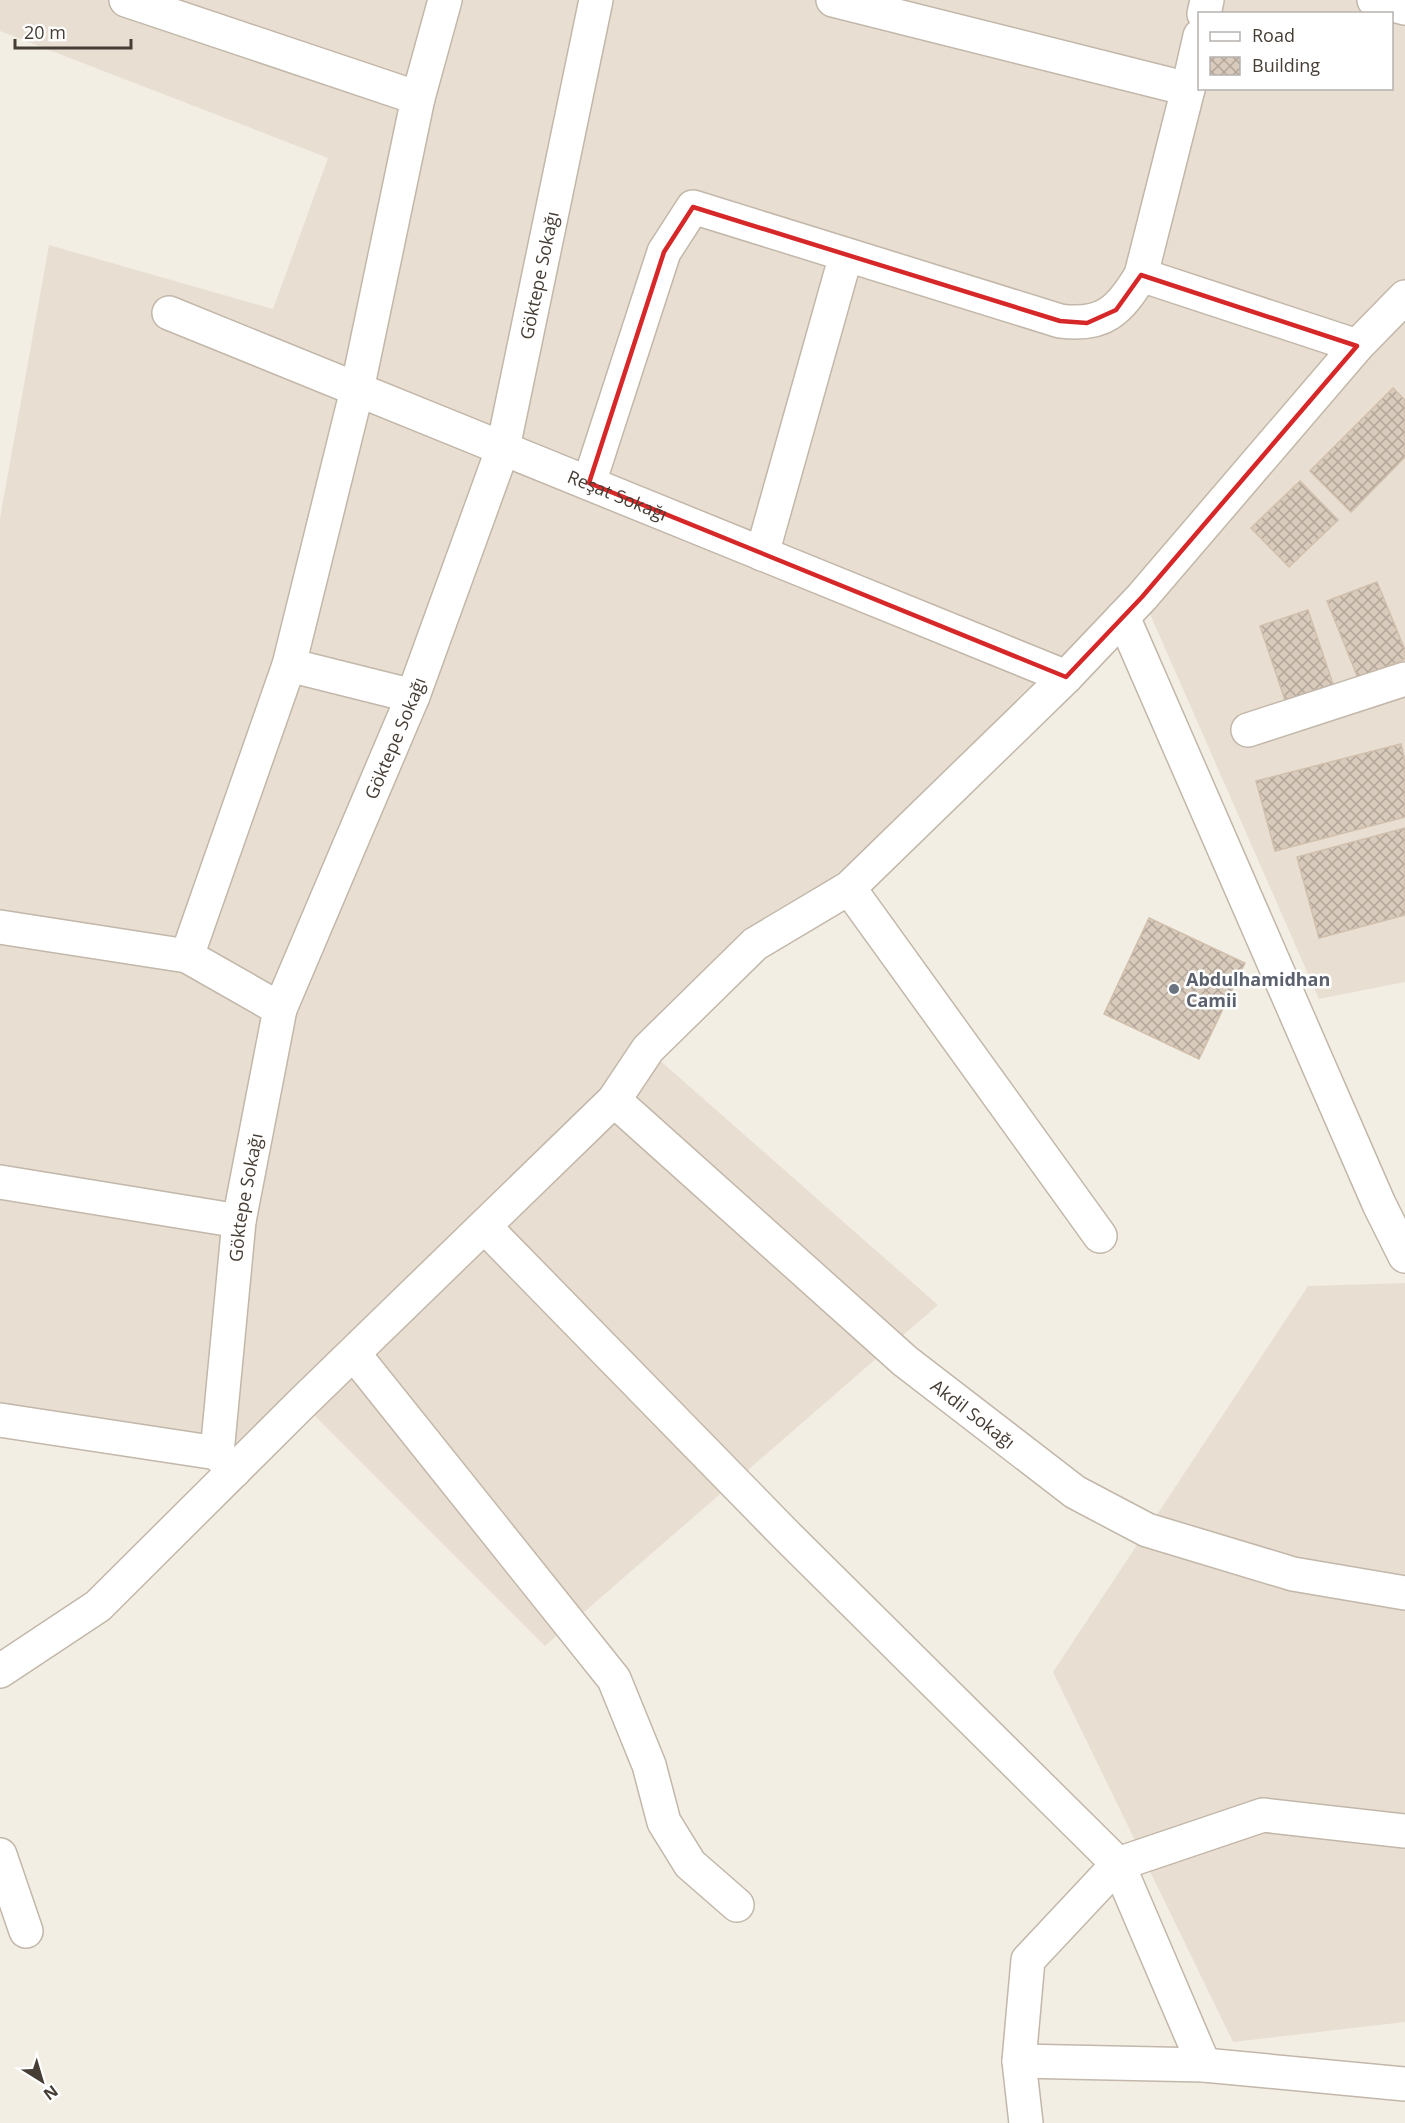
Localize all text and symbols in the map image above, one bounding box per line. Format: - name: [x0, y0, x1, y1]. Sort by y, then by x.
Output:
- scale bar: [15, 12, 130, 50]
- legend: [1198, 12, 1393, 90]
- text: 20 m: [24, 20, 66, 44]
- text: Road: [1252, 23, 1295, 47]
- text: Building: [1252, 53, 1320, 77]
- street label: Göktepe Sokağı: [514, 209, 564, 342]
- street label: Reşat Sokağı: [564, 464, 671, 526]
- street label: Göktepe Sokağı: [359, 674, 431, 803]
- place label: Abdulhamidhan Camii: [1186, 967, 1330, 1012]
- marker: Abdulhamidhan Camii: [1167, 982, 1181, 996]
- street label: Göktepe Sokağı: [223, 1131, 268, 1263]
- street label: Akdil Sokağı: [926, 1373, 1020, 1454]
- north arrow: [12, 2051, 72, 2111]
- text: N: [39, 2080, 63, 2106]

